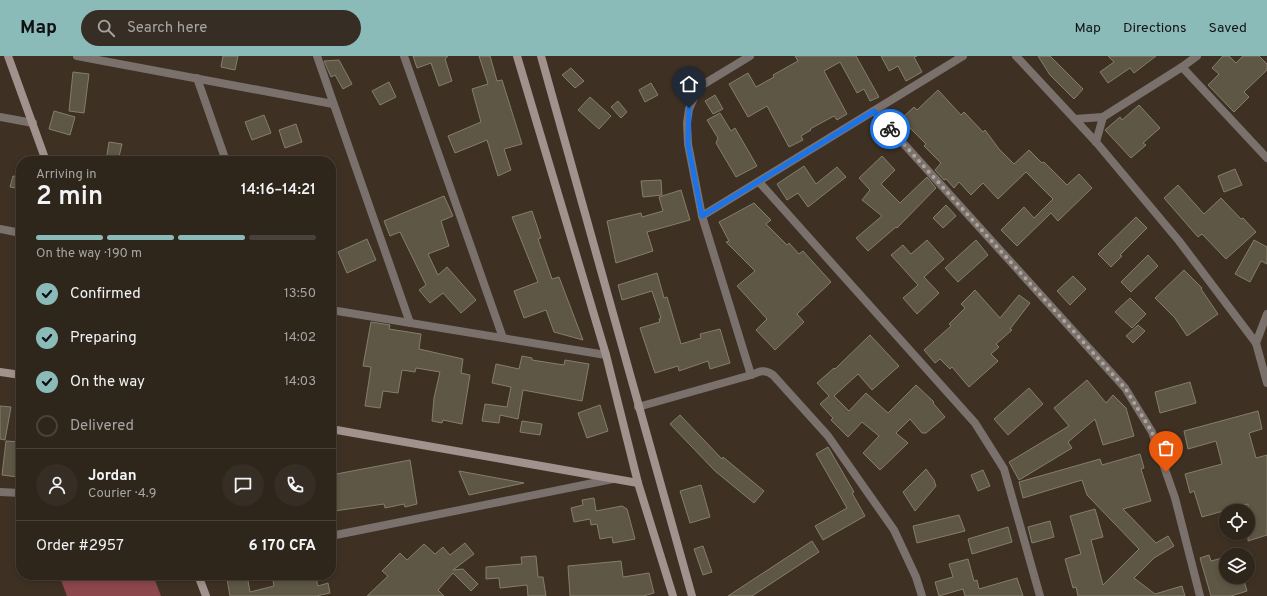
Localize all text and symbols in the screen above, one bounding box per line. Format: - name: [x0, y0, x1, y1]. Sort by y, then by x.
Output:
- search box: [81, 10, 361, 46]
- text: Map: [20, 16, 57, 40]
- icon: search: [95, 17, 117, 39]
- text: Search here: [127, 19, 207, 38]
- text: Map: [1075, 20, 1101, 37]
- text: Directions: [1123, 20, 1187, 37]
- text: Saved: [1209, 20, 1247, 37]
- pin: [672, 67, 706, 108]
- icon: home: [678, 73, 700, 95]
- courier: [870, 109, 910, 149]
- icon: bike: [879, 118, 901, 140]
- text: Arriving in: [36, 167, 97, 183]
- text: 2 min: [36, 181, 103, 214]
- text: 14:16–14:21: [241, 181, 316, 200]
- text: On the way · 190 m: [36, 246, 142, 262]
- icon: check: [36, 283, 58, 305]
- text: Confirmed: [70, 285, 141, 304]
- text: 13:50: [284, 286, 316, 302]
- icon: check: [36, 327, 58, 349]
- text: Preparing: [70, 329, 137, 348]
- text: 14:02: [284, 330, 316, 346]
- icon: check: [36, 371, 58, 393]
- text: On the way: [70, 373, 145, 392]
- text: 14:03: [284, 374, 316, 390]
- text: Delivered: [70, 417, 134, 436]
- pin: [1149, 431, 1183, 472]
- icon: bag: [1155, 437, 1177, 459]
- button: person: [36, 464, 78, 506]
- button: chat: [222, 464, 264, 506]
- button: phone: [274, 464, 316, 506]
- text: Jordan: [88, 467, 137, 486]
- text: Courier · 4.9: [88, 486, 156, 502]
- map controls: [1219, 504, 1255, 584]
- button: locate: [1219, 504, 1255, 540]
- text: Order #2957: [36, 537, 124, 556]
- text: 6 170 CFA: [249, 537, 316, 556]
- button: layers: [1219, 548, 1255, 584]

